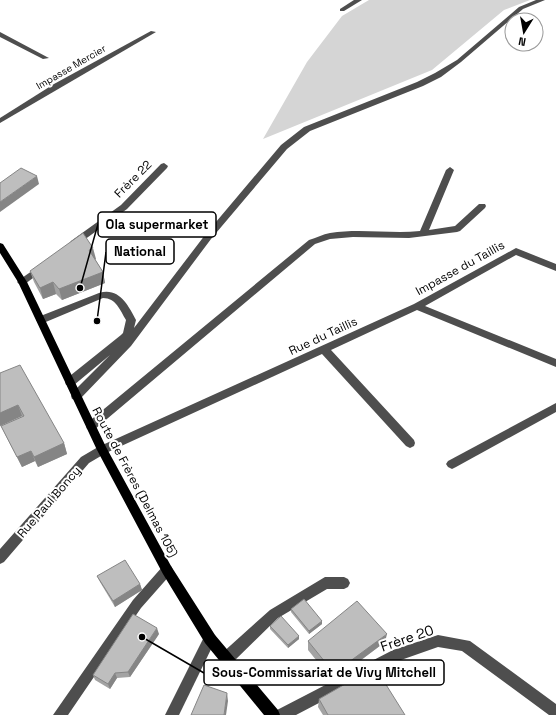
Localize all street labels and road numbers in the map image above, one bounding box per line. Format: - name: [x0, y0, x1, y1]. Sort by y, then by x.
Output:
- street label: Impasse Mercier: [34, 42, 108, 92]
- street label: Frère 22: [111, 157, 155, 201]
- street label: Impasse du Taillis: [413, 237, 507, 299]
- street label: Rue du Taillis: [286, 313, 360, 359]
- street label: Route de Frères (Delmas 105): [88, 404, 182, 560]
- street label: Rue Paul Boncy: [14, 463, 84, 541]
- street label: Frère 20: [378, 620, 436, 655]

